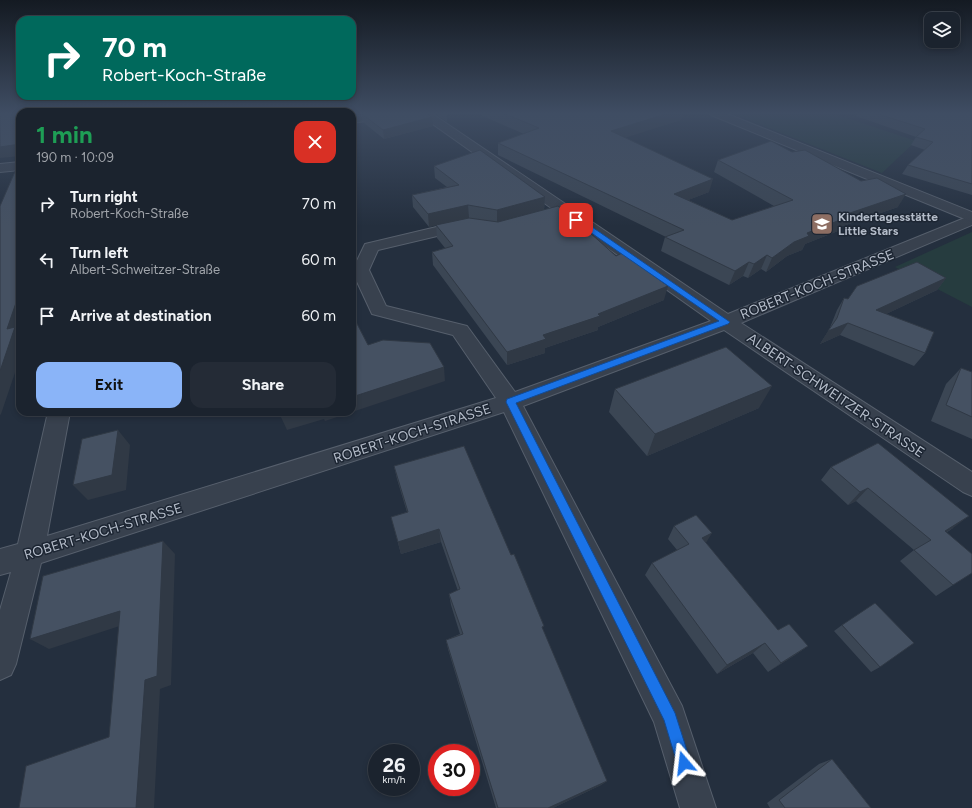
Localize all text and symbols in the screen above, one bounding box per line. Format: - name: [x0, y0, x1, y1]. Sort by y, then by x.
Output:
- map controls: [924, 12, 960, 48]
- button: layers: [924, 12, 960, 48]
- text: 70 m: [102, 30, 167, 64]
- icon: right: [36, 32, 88, 84]
- text: Robert-Koch-Straße: [102, 64, 266, 86]
- text: 1 min: [36, 120, 93, 149]
- button: close: [294, 121, 336, 163]
- text: 190 m · 10:09: [36, 150, 114, 165]
- text: Turn right: [70, 188, 138, 206]
- icon: right: [36, 193, 58, 215]
- text: 70 m: [302, 195, 336, 213]
- pin: [559, 203, 593, 237]
- text: Robert-Koch-Straße: [70, 206, 189, 221]
- icon: arrive: [565, 209, 587, 231]
- place label: Kindertagesstätte Little Stars: [838, 210, 938, 238]
- school or university icon: Kindertagesstätte Little Stars: [809, 211, 835, 237]
- text: Turn left: [70, 244, 128, 262]
- street label: ROBERT-KOCH-STRASSE: [738, 246, 897, 323]
- icon: left: [36, 249, 58, 271]
- text: 60 m: [301, 251, 336, 269]
- text: Albert-Schweitzer-Straße: [70, 262, 220, 277]
- icon: arrive: [36, 305, 58, 327]
- text: Arrive at destination: [70, 307, 211, 325]
- text: 60 m: [301, 307, 336, 325]
- street label: ALBERT-SCHWEITZER-STRASSE: [744, 330, 928, 461]
- button: Exit: [36, 362, 182, 408]
- button: Share: [190, 362, 336, 408]
- street label: ROBERT-KOCH-STRASSE: [331, 400, 493, 467]
- street label: ROBERT-KOCH-STRASSE: [22, 499, 184, 564]
- position arrow: [663, 742, 705, 784]
- speed limit sign: 30: [428, 744, 480, 796]
- text: 26: [382, 753, 406, 777]
- text: km/h: [383, 773, 405, 786]

